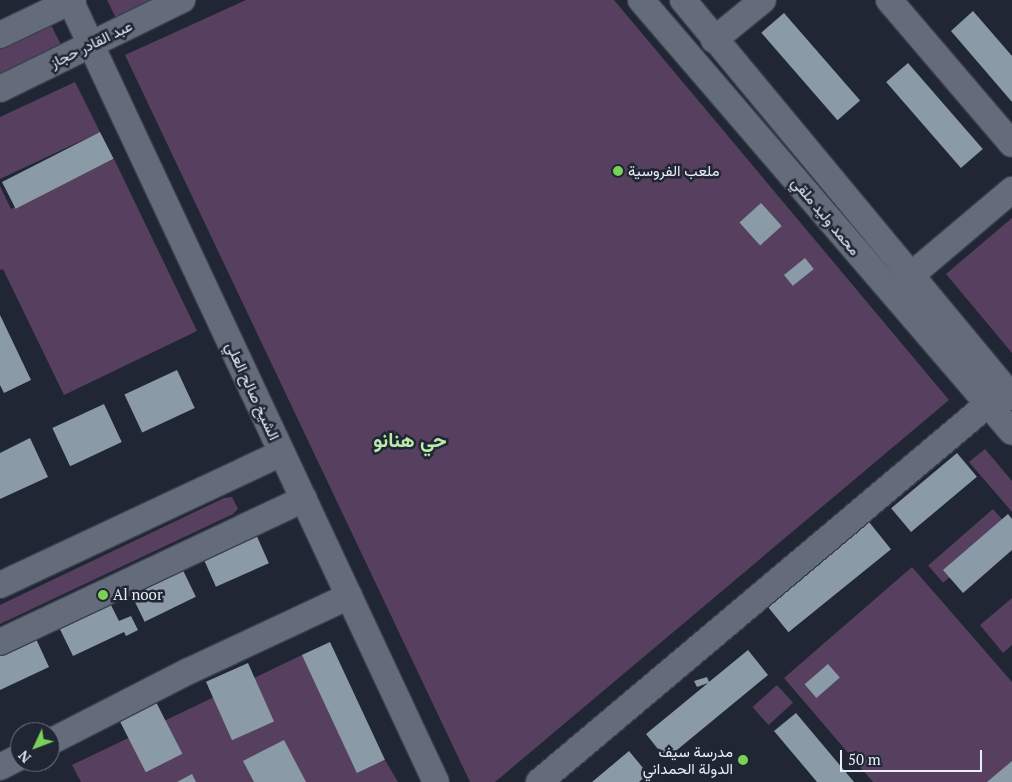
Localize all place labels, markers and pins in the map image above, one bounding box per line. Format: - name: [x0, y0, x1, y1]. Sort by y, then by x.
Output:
- place label: ملعب الفروسية: [628, 162, 719, 180]
- marker: ملعب الفروسية: [612, 165, 624, 177]
- place label: Al noor: [113, 586, 163, 604]
- marker: Al noor: [97, 589, 109, 601]
- place label: مدرسة سيف الدولة الحمداني: [643, 742, 733, 777]
- marker: مدرسة سيف الدولة الحمداني: [737, 754, 749, 766]

